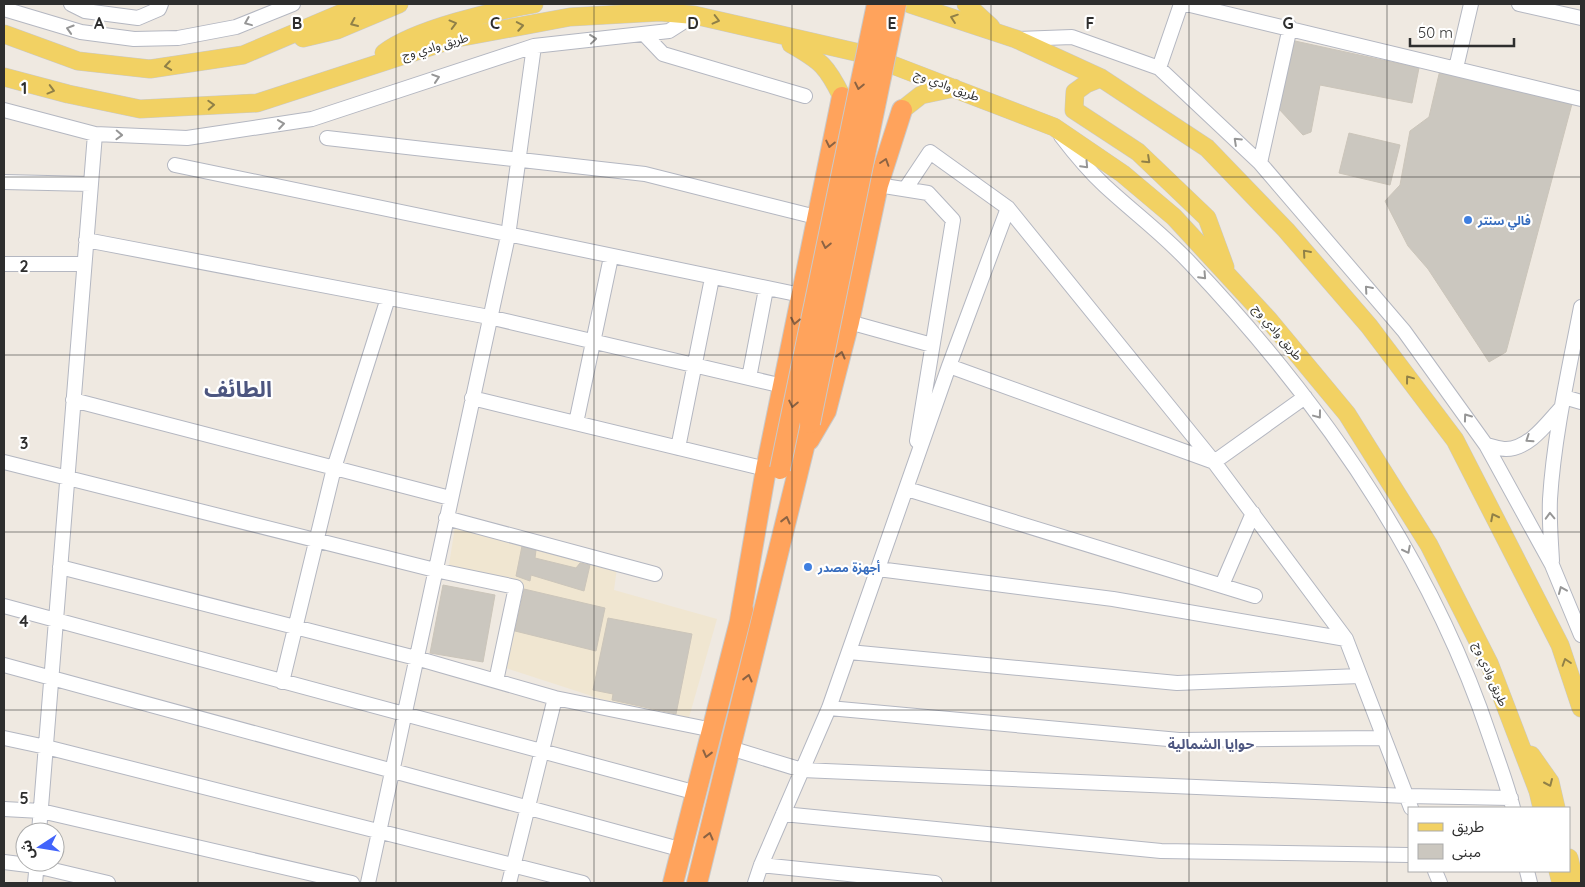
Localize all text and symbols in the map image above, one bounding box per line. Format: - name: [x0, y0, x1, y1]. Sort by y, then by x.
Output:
- text: A: [94, 13, 105, 33]
- text: B: [292, 13, 302, 33]
- text: C: [490, 13, 500, 33]
- text: D: [687, 13, 699, 33]
- text: E: [887, 13, 897, 33]
- text: F: [1086, 13, 1095, 33]
- text: G: [1282, 13, 1294, 33]
- one-way arrow: [711, 14, 720, 25]
- one-way arrow: [950, 14, 959, 24]
- scale bar: [1410, 15, 1514, 47]
- one-way arrow: [244, 16, 252, 26]
- one-way arrow: [350, 16, 359, 27]
- one-way arrow: [449, 19, 458, 30]
- one-way arrow: [515, 22, 524, 32]
- text: 50 m: [1418, 23, 1453, 42]
- one-way arrow: [67, 25, 75, 35]
- street label: طريق وادي وج: [400, 29, 471, 65]
- one-way arrow: [590, 34, 598, 45]
- one-way arrow: [163, 61, 172, 71]
- street label: طريق وادي وج: [911, 66, 982, 107]
- one-way arrow: [432, 74, 440, 84]
- text: 1: [21, 78, 27, 98]
- one-way arrow: [855, 81, 865, 90]
- one-way arrow: [46, 84, 55, 95]
- one-way arrow: [207, 100, 215, 111]
- one-way arrow: [277, 119, 285, 130]
- one-way arrow: [116, 130, 124, 141]
- one-way arrow: [1234, 138, 1243, 147]
- one-way arrow: [826, 140, 836, 149]
- one-way arrow: [1141, 154, 1150, 163]
- one-way arrow: [879, 159, 889, 167]
- one-way arrow: [1079, 159, 1088, 168]
- place label: فالي سنتر: [1477, 213, 1531, 230]
- marker: فالي سنتر: [1462, 214, 1474, 226]
- one-way arrow: [821, 240, 832, 249]
- one-way arrow: [1303, 250, 1312, 259]
- text: 2: [19, 256, 29, 276]
- one-way arrow: [1197, 271, 1206, 280]
- one-way arrow: [1364, 285, 1373, 294]
- street label: طريق وادي وج: [1248, 301, 1306, 365]
- one-way arrow: [791, 317, 801, 325]
- one-way arrow: [835, 350, 846, 359]
- district label: الطائف: [204, 375, 272, 403]
- one-way arrow: [1406, 376, 1414, 385]
- one-way arrow: [789, 399, 799, 408]
- one-way arrow: [1312, 409, 1320, 418]
- one-way arrow: [1463, 414, 1473, 423]
- text: 3: [20, 433, 28, 453]
- one-way arrow: [1525, 433, 1534, 443]
- one-way arrow: [1545, 512, 1556, 520]
- one-way arrow: [1490, 513, 1500, 522]
- one-way arrow: [780, 516, 791, 525]
- one-way arrow: [1401, 545, 1411, 554]
- place label: أجهزة مصدر: [817, 560, 880, 575]
- marker: أجهزة مصدر: [802, 561, 814, 573]
- one-way arrow: [1558, 586, 1569, 595]
- text: 4: [19, 611, 29, 631]
- street label: طريق وادي وج: [1468, 640, 1511, 710]
- one-way arrow: [1562, 658, 1572, 667]
- one-way arrow: [742, 674, 753, 683]
- district label: حوايا الشمالية: [1168, 735, 1254, 753]
- one-way arrow: [702, 749, 713, 758]
- one-way arrow: [1542, 778, 1553, 787]
- text: 5: [19, 788, 29, 808]
- legend: [1408, 807, 1570, 872]
- text: طريق: [1452, 817, 1484, 837]
- north arrow: [15, 822, 65, 872]
- one-way arrow: [703, 832, 713, 840]
- text: ش: [16, 838, 38, 861]
- text: مبنى: [1452, 842, 1481, 861]

